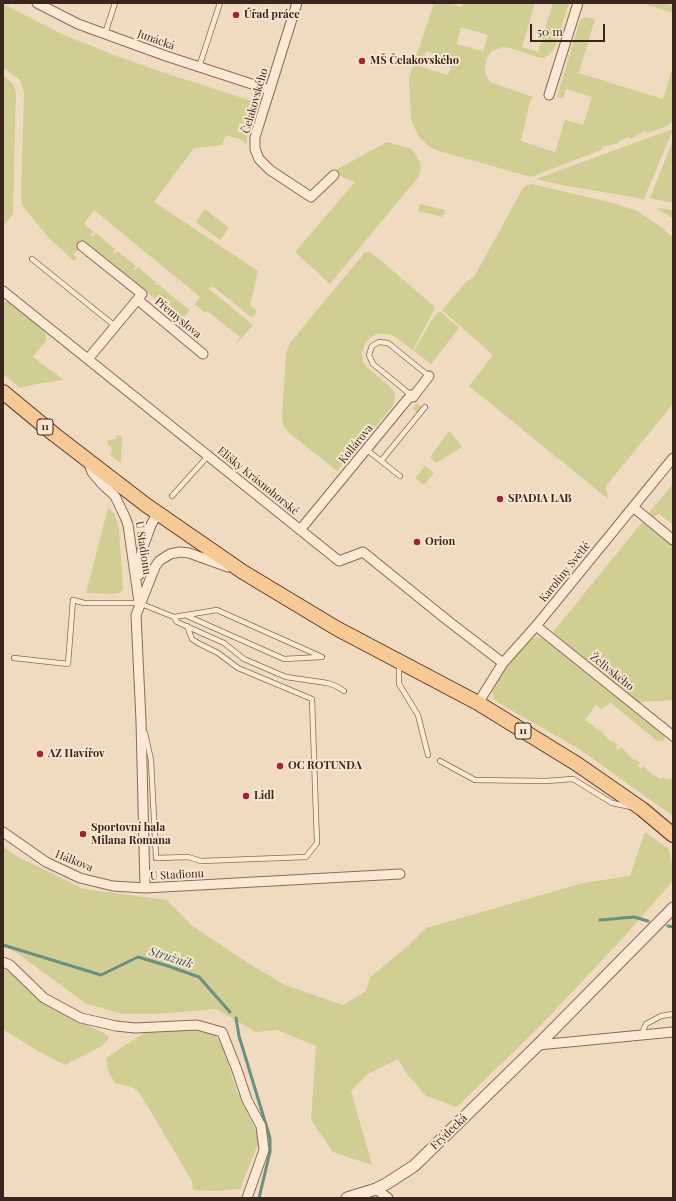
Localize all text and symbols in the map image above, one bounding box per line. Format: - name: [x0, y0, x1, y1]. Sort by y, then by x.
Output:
- place label: Úřad práce: [244, 8, 300, 22]
- marker: Úřad práce: [231, 10, 241, 20]
- scale bar: [532, 16, 607, 42]
- text: 50 m: [537, 23, 563, 39]
- street label: Junácká: [136, 27, 176, 53]
- place label: MŠ Čelakovského: [370, 54, 459, 68]
- marker: MŠ Čelakovského: [357, 56, 367, 66]
- street label: Čelakovského: [239, 67, 271, 135]
- street label: Přemyslova: [152, 295, 204, 341]
- road number: 11: [37, 419, 53, 435]
- street label: Kollárova: [336, 422, 376, 466]
- street label: Elišky Krásnohorské: [215, 444, 301, 518]
- place label: SPADIA LAB: [508, 492, 572, 506]
- marker: SPADIA LAB: [495, 494, 505, 504]
- street label: U Stadionu: [132, 520, 154, 576]
- place label: Orion: [425, 535, 455, 549]
- marker: Orion: [412, 537, 422, 547]
- street label: Karolíny Světlé: [537, 539, 593, 605]
- street label: Želivského: [587, 650, 637, 694]
- road number: 11: [515, 723, 531, 739]
- place label: AZ Havířov: [48, 747, 105, 761]
- marker: AZ Havířov: [35, 749, 45, 759]
- place label: OC ROTUNDA: [288, 759, 362, 773]
- marker: OC ROTUNDA: [275, 761, 285, 771]
- place label: Lidl: [254, 789, 274, 803]
- marker: Lidl: [241, 791, 251, 801]
- place label: Sportovní hala Milana Romana: [91, 821, 171, 847]
- marker: Sportovní hala Milana Romana: [78, 829, 88, 839]
- street label: Hálkova: [53, 848, 95, 874]
- street label: U Stadionu: [150, 867, 204, 883]
- water label: Stružník: [147, 944, 195, 972]
- street label: Frýdecká: [428, 1112, 470, 1152]

